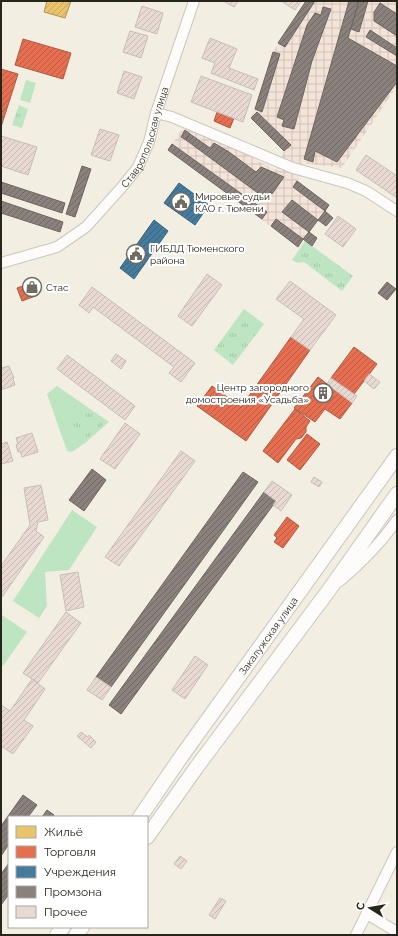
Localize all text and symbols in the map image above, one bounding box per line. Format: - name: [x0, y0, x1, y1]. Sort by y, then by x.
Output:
- street label: Ставропольская улица: [119, 86, 170, 190]
- public building icon: Мировые судьи КАО г. Тюмени: [170, 191, 192, 213]
- place label: Мировые судьи КАО г. Тюмени: [195, 191, 270, 214]
- public building icon: ГИБДД Тюменского района: [125, 243, 147, 265]
- place label: ГИБДД Тюменского района: [150, 243, 245, 266]
- shop icon: Стас: [21, 276, 43, 298]
- place label: Стас: [46, 282, 69, 293]
- place label: Центр загородного домостроения «Усадьба»: [186, 382, 309, 405]
- building icon: Центр загородного домостроения «Усадьба»: [312, 382, 334, 404]
- street label: Закалужская улица: [237, 595, 300, 677]
- legend: [8, 816, 148, 928]
- text: Жильё: [44, 825, 83, 839]
- text: Торговля: [44, 845, 96, 859]
- text: Учреждения: [44, 865, 116, 879]
- text: Промзона: [44, 885, 102, 899]
- north arrow: [350, 888, 390, 928]
- text: С: [354, 901, 368, 911]
- text: Прочее: [44, 905, 87, 919]

